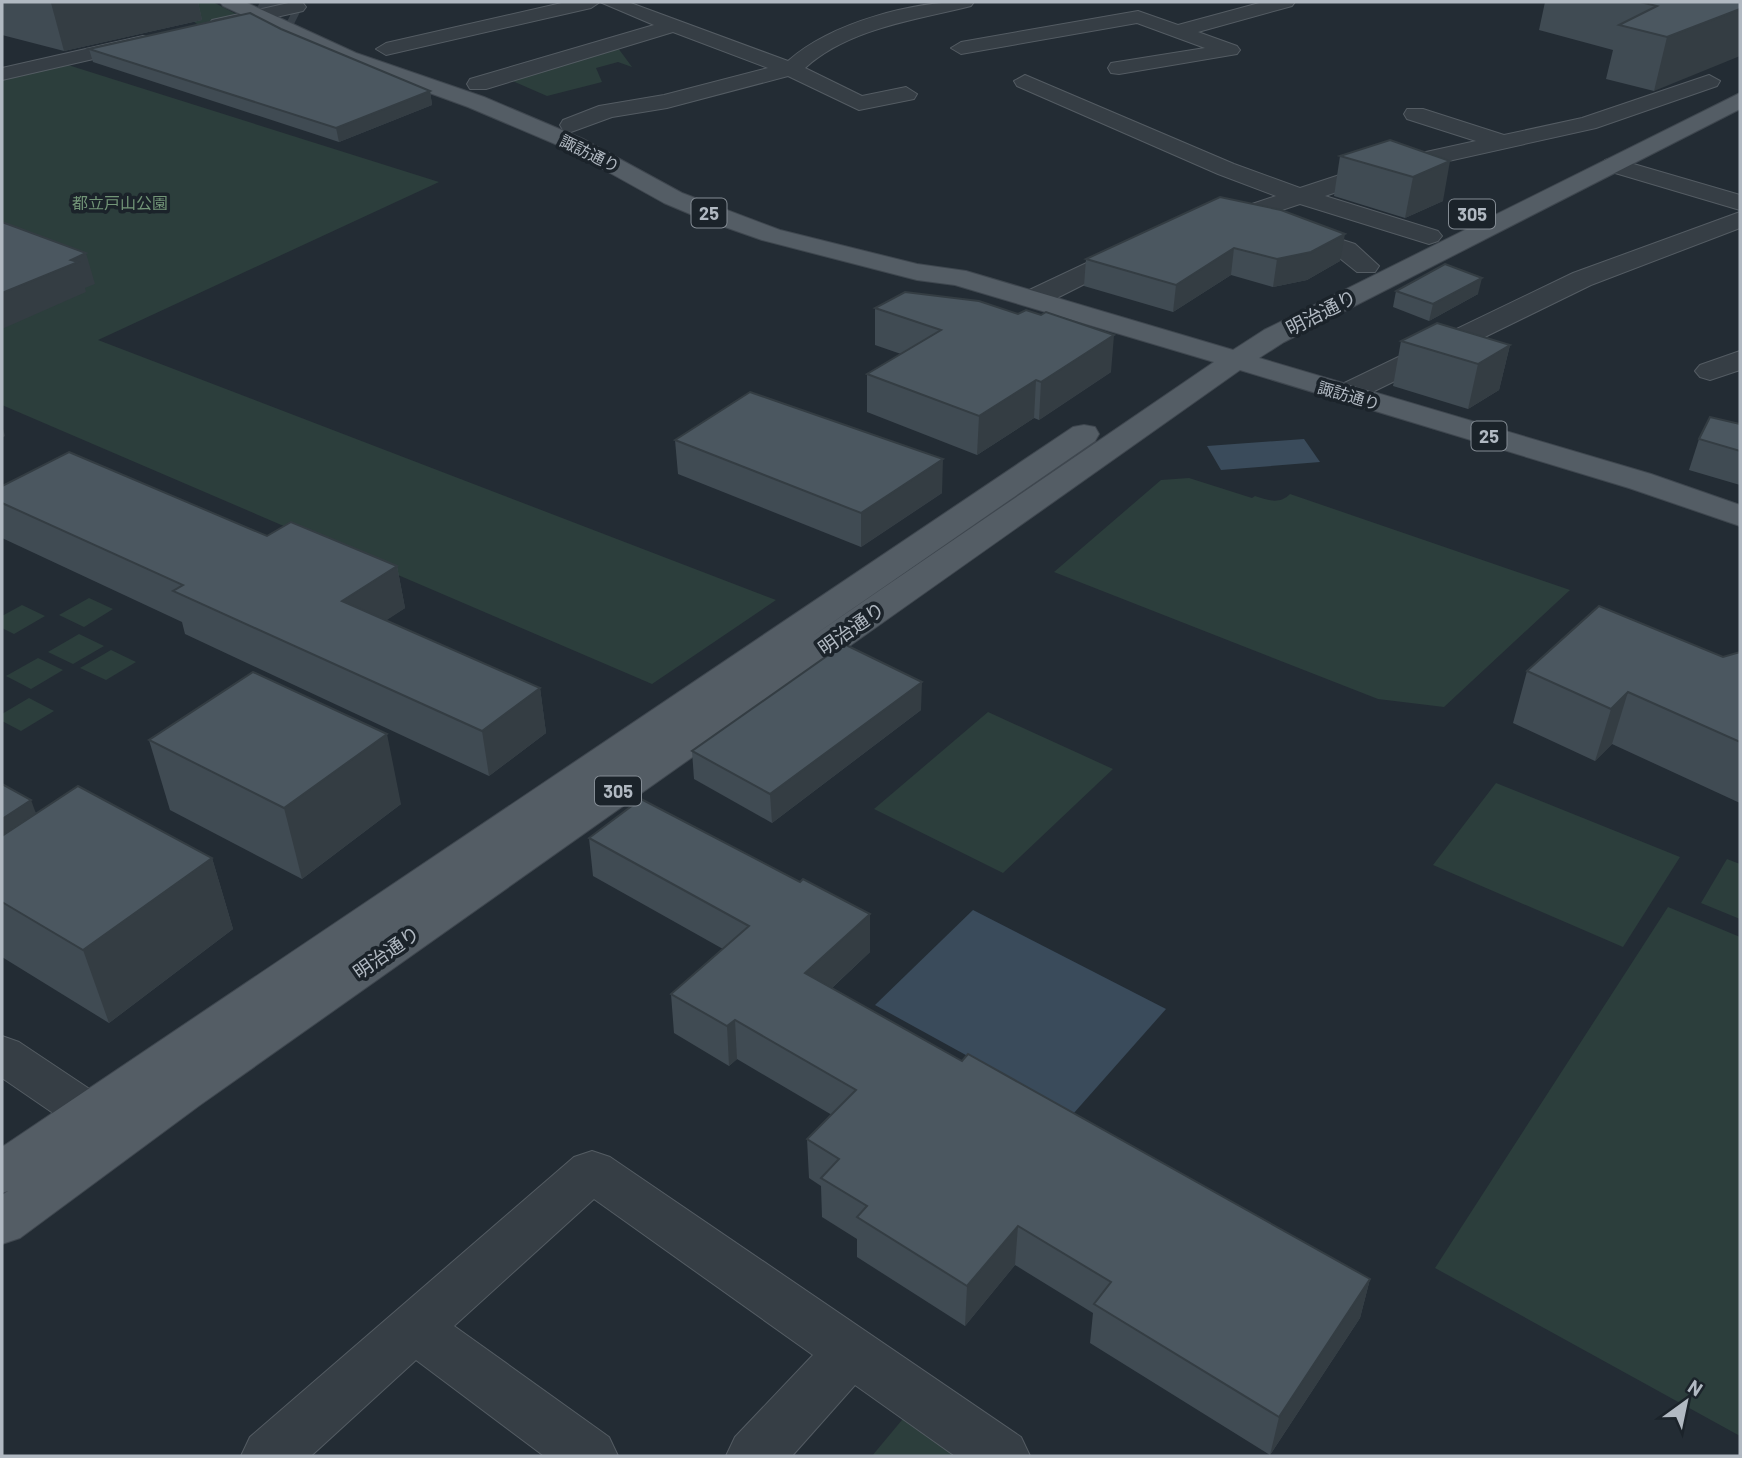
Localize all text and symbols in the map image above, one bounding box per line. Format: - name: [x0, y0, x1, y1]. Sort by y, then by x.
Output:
- street label: 諏訪通り: [557, 130, 623, 176]
- park label: 都立戸山公園: [72, 193, 168, 212]
- road number: 25: [692, 198, 726, 228]
- road number: 305: [1449, 200, 1495, 229]
- street label: 明治通り: [1282, 284, 1360, 340]
- street label: 諏訪通り: [1316, 377, 1382, 413]
- road number: 25: [1472, 422, 1506, 450]
- street label: 明治通り: [813, 597, 889, 659]
- road number: 305: [595, 776, 641, 806]
- street label: 明治通り: [348, 921, 424, 983]
- north arrow: [1651, 1367, 1721, 1437]
- text: N: [1684, 1374, 1707, 1400]

